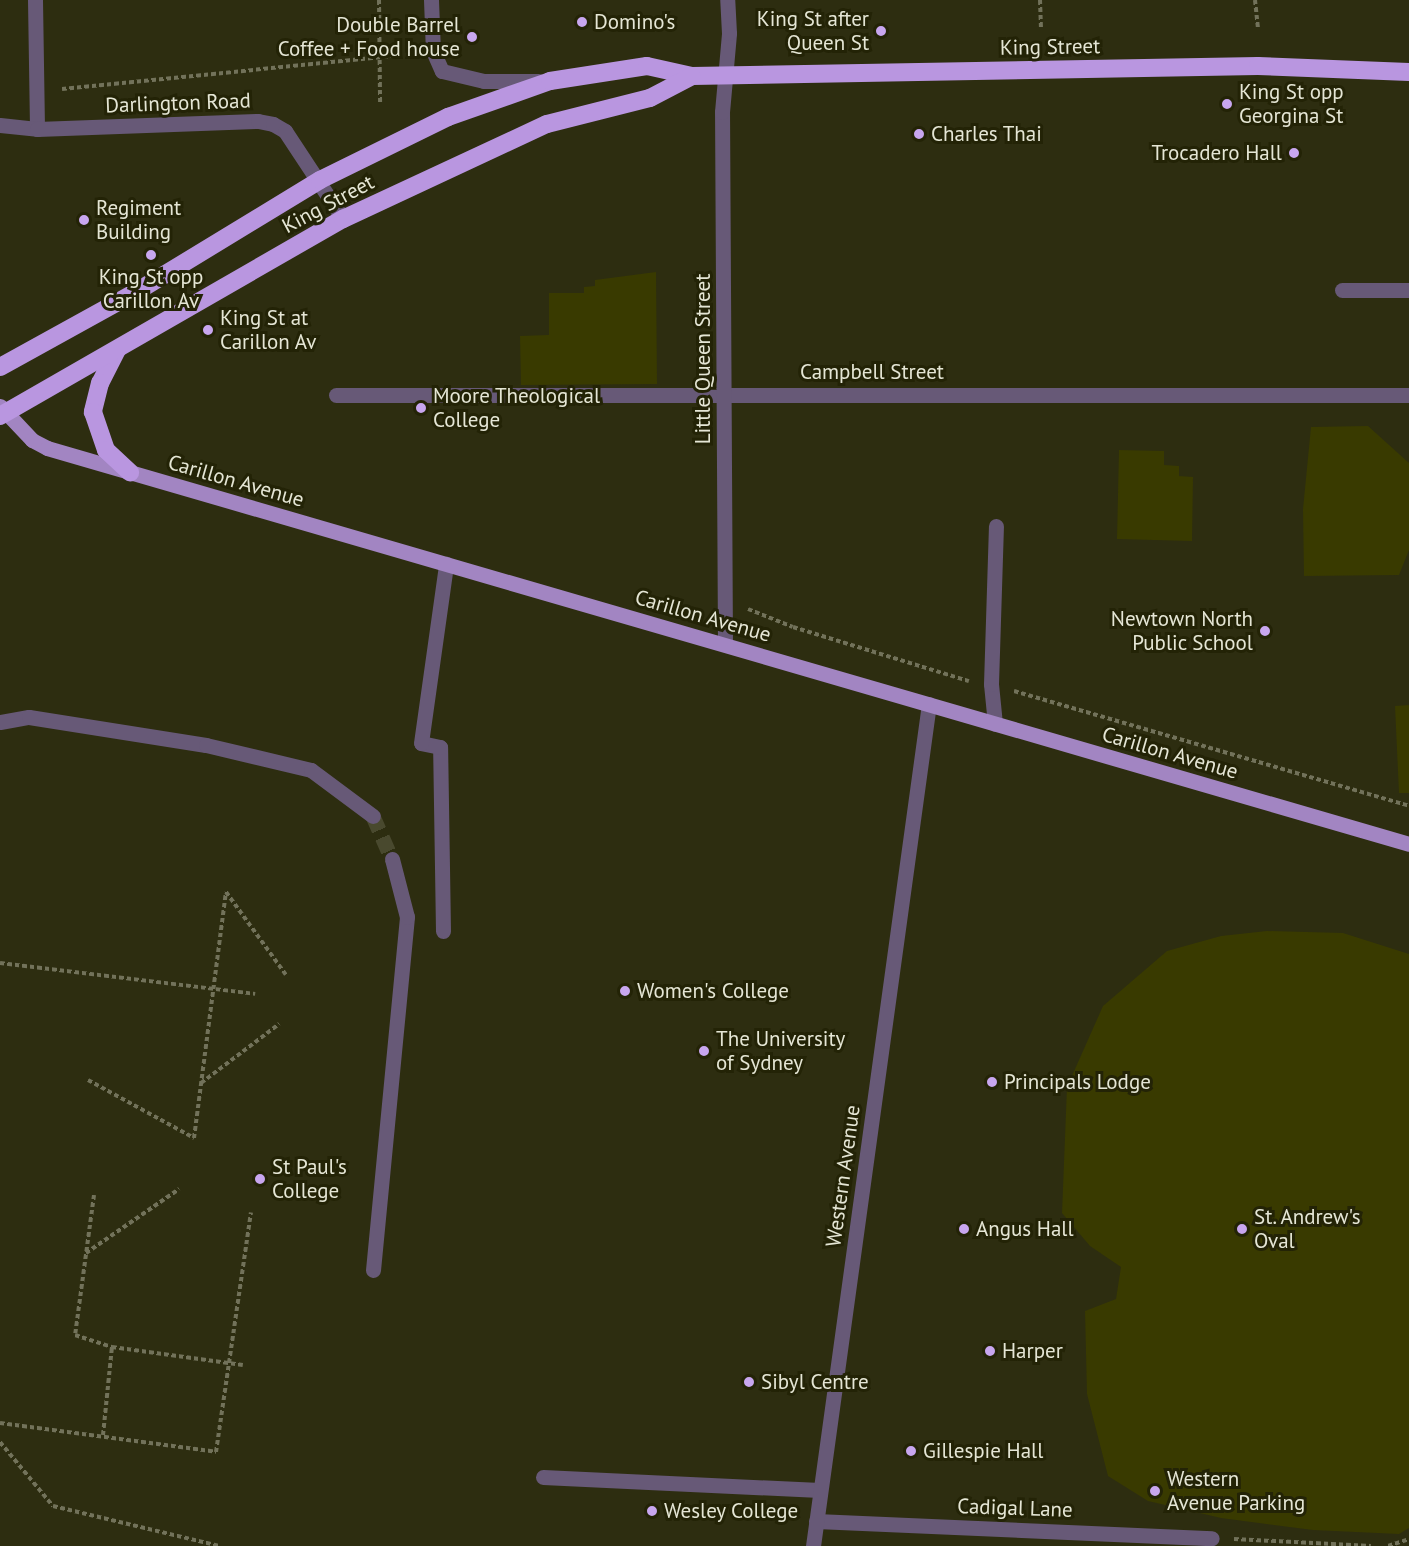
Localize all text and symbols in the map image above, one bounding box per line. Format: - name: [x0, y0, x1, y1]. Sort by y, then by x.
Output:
- place label: King St after Queen St: [757, 6, 869, 56]
- place label: Domino's: [594, 9, 675, 35]
- place label: Double Barrel Coffee + Food house: [278, 12, 460, 62]
- marker: Domino's: [575, 15, 589, 29]
- marker: King St after Queen St: [874, 24, 888, 38]
- marker: Double Barrel Coffee + Food house: [465, 30, 479, 44]
- street label: King Street: [1000, 34, 1100, 60]
- place label: King St opp Georgina St: [1239, 79, 1344, 129]
- street label: Darlington Road: [105, 88, 251, 118]
- marker: King St opp Georgina St: [1220, 97, 1234, 111]
- place label: Charles Thai: [931, 121, 1042, 147]
- marker: Charles Thai: [912, 127, 926, 141]
- place label: Trocadero Hall: [1152, 140, 1282, 166]
- marker: Trocadero Hall: [1287, 146, 1301, 160]
- street label: King Street: [278, 169, 378, 239]
- place label: Regiment Building: [96, 195, 181, 245]
- marker: Regiment Building: [77, 213, 91, 227]
- marker: King St opp Carillon Av: [144, 248, 158, 262]
- place label: King St opp Carillon Av: [99, 264, 203, 314]
- street label: Little Queen Street: [690, 274, 716, 444]
- place label: King St at Carillon Av: [220, 305, 317, 355]
- marker: King St at Carillon Av: [201, 323, 215, 337]
- street label: Campbell Street: [800, 359, 944, 385]
- place label: Moore Theological College: [433, 383, 601, 433]
- marker: Moore Theological College: [414, 401, 428, 415]
- street label: Carillon Avenue: [165, 449, 307, 513]
- street label: Carillon Avenue: [632, 584, 774, 648]
- place label: Newtown North Public School: [1111, 606, 1253, 656]
- marker: Newtown North Public School: [1258, 624, 1272, 638]
- street label: Carillon Avenue: [1099, 721, 1241, 785]
- place label: Women's College: [637, 978, 789, 1004]
- marker: Women's College: [618, 984, 632, 998]
- place label: The University of Sydney: [716, 1026, 845, 1076]
- marker: The University of Sydney: [697, 1044, 711, 1058]
- place label: Principals Lodge: [1004, 1069, 1151, 1095]
- marker: Principals Lodge: [985, 1075, 999, 1089]
- street label: Western Avenue: [821, 1103, 865, 1249]
- place label: St Paul's College: [272, 1154, 347, 1204]
- marker: St Paul's College: [253, 1172, 267, 1186]
- place label: St. Andrew's Oval: [1254, 1204, 1363, 1254]
- place label: Angus Hall: [976, 1216, 1074, 1242]
- marker: Angus Hall: [957, 1222, 971, 1236]
- marker: St. Andrew's Oval: [1235, 1222, 1249, 1236]
- place label: Harper: [1002, 1338, 1063, 1364]
- marker: Harper: [983, 1344, 997, 1358]
- place label: Sibyl Centre: [761, 1369, 869, 1395]
- marker: Sibyl Centre: [742, 1375, 756, 1389]
- place label: Gillespie Hall: [923, 1438, 1043, 1464]
- marker: Gillespie Hall: [904, 1444, 918, 1458]
- place label: Western Avenue Parking: [1167, 1466, 1305, 1516]
- marker: Western Avenue Parking: [1148, 1484, 1162, 1498]
- street label: Cadigal Lane: [957, 1493, 1073, 1523]
- place label: Wesley College: [664, 1498, 799, 1524]
- marker: Wesley College: [645, 1504, 659, 1518]

